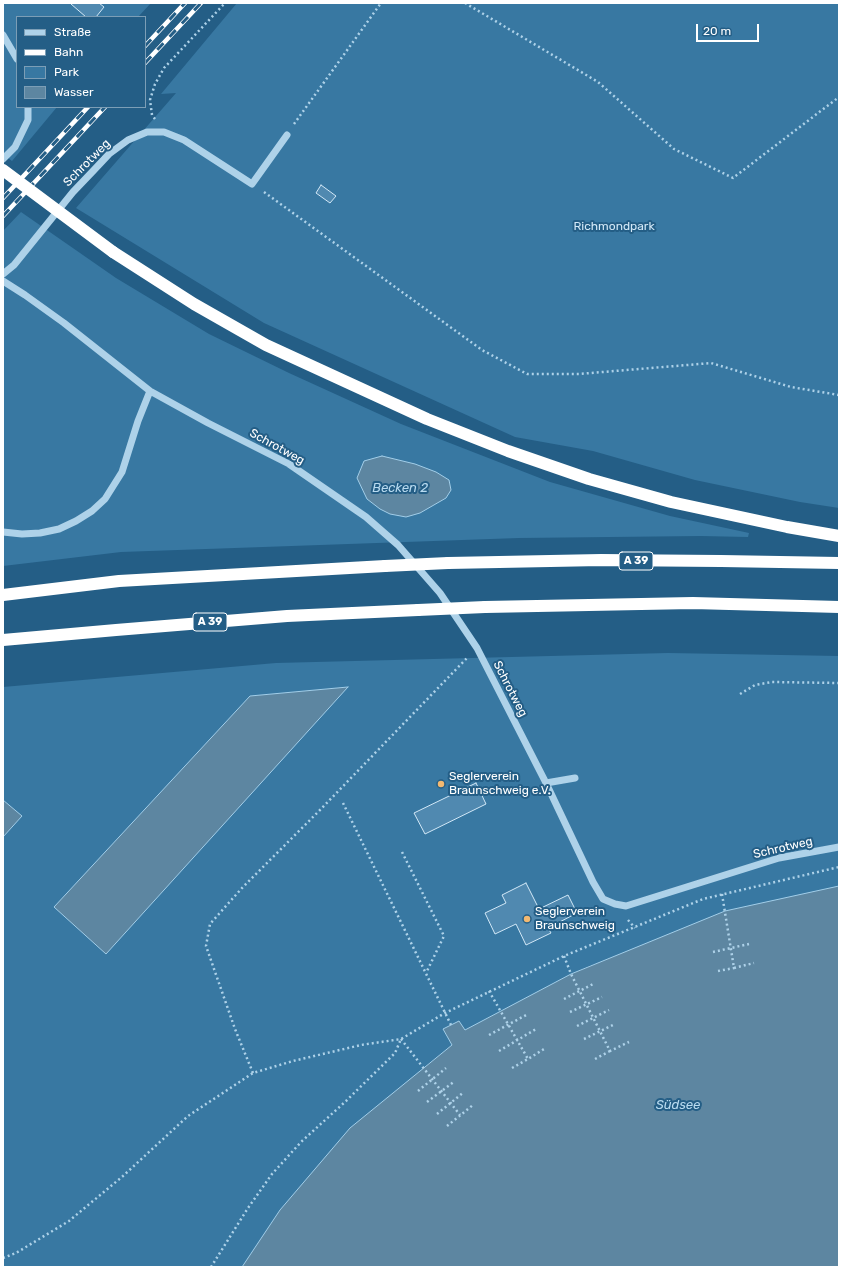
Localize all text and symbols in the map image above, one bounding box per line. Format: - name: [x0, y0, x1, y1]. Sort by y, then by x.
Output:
- legend: [16, 16, 146, 108]
- scale bar: [698, 16, 761, 42]
- text: 20 m: [703, 24, 731, 38]
- text: Straße: [54, 25, 91, 39]
- text: Bahn: [54, 45, 83, 59]
- text: Park: [54, 65, 79, 79]
- text: Wasser: [54, 85, 94, 99]
- street label: Schrotweg: [60, 136, 114, 190]
- park label: Richmondpark: [573, 220, 655, 234]
- street label: Schrotweg: [247, 426, 307, 468]
- water label: Becken 2: [372, 480, 428, 496]
- road number: A 39: [619, 552, 653, 570]
- road number: A 39: [193, 613, 227, 631]
- street label: Schrotweg: [490, 659, 530, 719]
- place label: Seglerverein Braunschweig e.V.: [449, 770, 551, 798]
- marker: Seglerverein Braunschweig e.V.: [436, 779, 446, 789]
- street label: Schrotweg: [752, 834, 814, 862]
- place label: Seglerverein Braunschweig: [535, 905, 615, 933]
- marker: Seglerverein Braunschweig: [522, 914, 532, 924]
- water label: Südsee: [656, 1097, 700, 1113]

